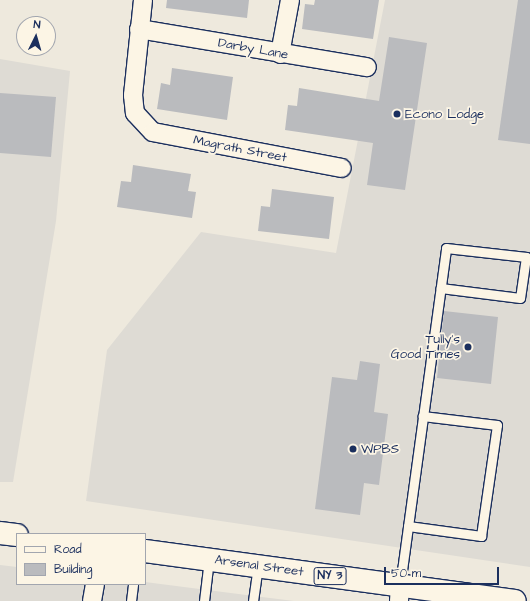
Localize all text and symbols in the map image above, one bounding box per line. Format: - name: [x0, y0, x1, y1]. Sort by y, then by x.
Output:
- north arrow: [16, 16, 56, 56]
- text: N: [33, 17, 41, 32]
- street label: Darby Lane: [217, 35, 289, 63]
- place label: Econo Lodge: [405, 106, 484, 122]
- marker: Econo Lodge: [392, 109, 402, 119]
- street label: Magrath Street: [192, 132, 288, 166]
- place label: Tully's Good Times: [391, 332, 460, 363]
- marker: Tully's Good Times: [463, 342, 473, 352]
- place label: WPBS: [361, 441, 399, 457]
- marker: WPBS: [348, 444, 358, 454]
- legend: [16, 533, 146, 585]
- text: Road: [54, 541, 82, 558]
- street label: Arsenal Street: [214, 552, 304, 580]
- scale bar: [386, 559, 501, 585]
- text: Building: [54, 561, 92, 578]
- text: 50 m: [391, 565, 421, 582]
- road number: NY 3: [313, 566, 347, 586]

